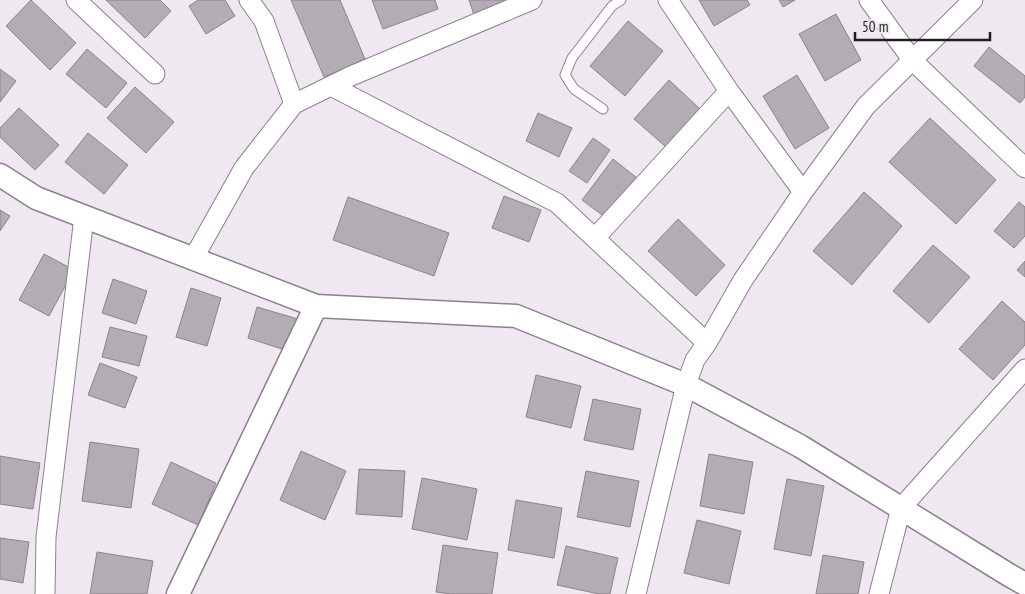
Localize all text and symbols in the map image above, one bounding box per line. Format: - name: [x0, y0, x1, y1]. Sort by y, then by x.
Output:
- scale bar: [855, 10, 990, 42]
- text: 50 m: [862, 17, 888, 36]

